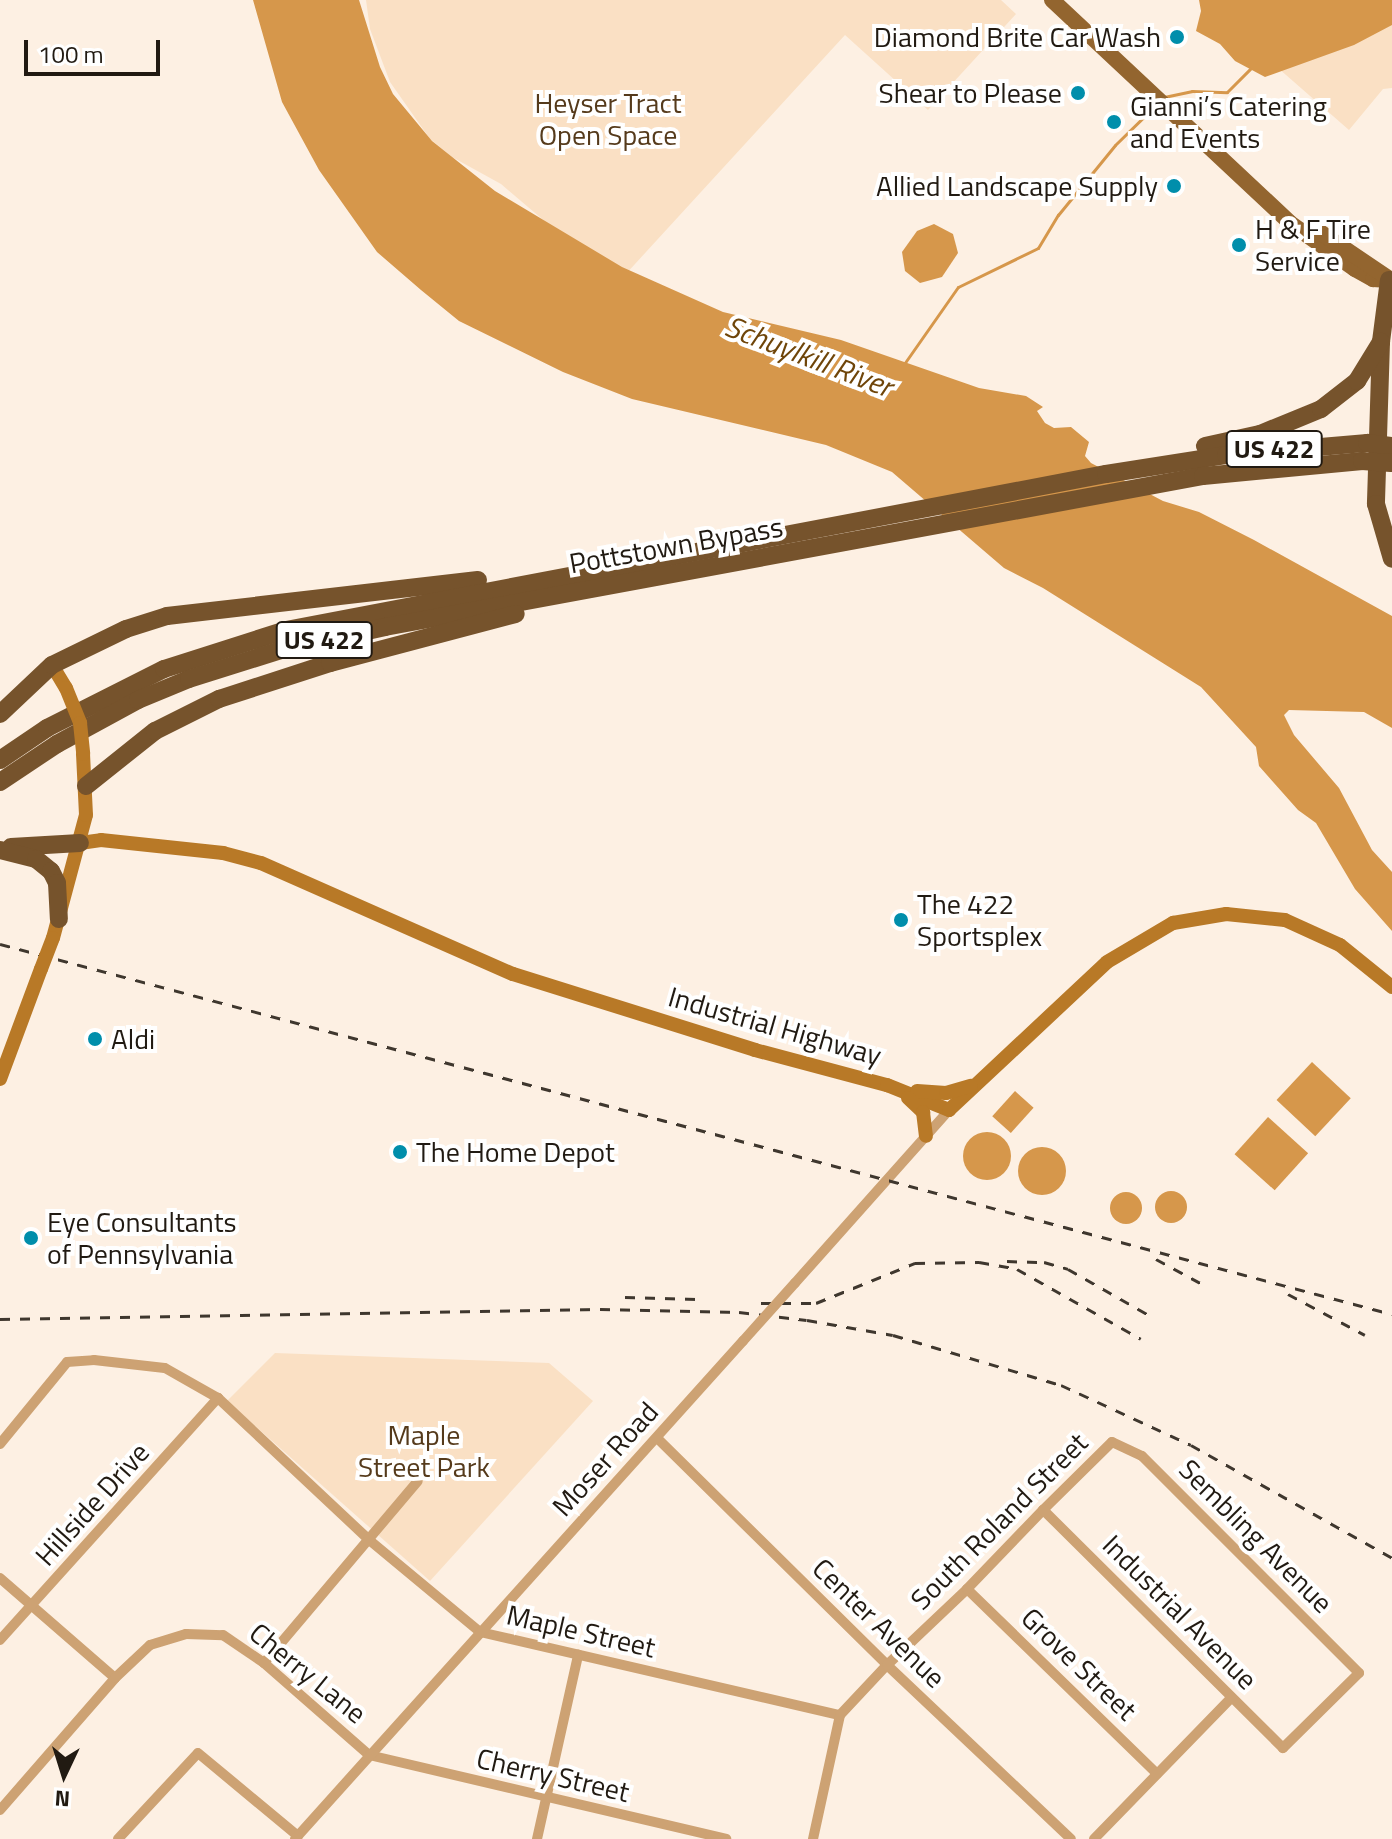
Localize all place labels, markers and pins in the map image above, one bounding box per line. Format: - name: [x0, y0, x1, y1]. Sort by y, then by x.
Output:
- place label: Diamond Brite Car Wash: [874, 20, 1161, 54]
- marker: Diamond Brite Car Wash: [1168, 28, 1186, 46]
- place label: Shear to Please: [879, 76, 1062, 110]
- marker: Shear to Please: [1069, 84, 1087, 102]
- place label: Gianni’s Catering and Events: [1130, 89, 1327, 155]
- marker: Gianni’s Catering and Events: [1105, 113, 1123, 131]
- place label: Allied Landscape Supply: [876, 169, 1158, 203]
- marker: Allied Landscape Supply: [1165, 177, 1183, 195]
- place label: H & F Tire Service: [1255, 212, 1371, 278]
- marker: H & F Tire Service: [1230, 236, 1248, 254]
- place label: The 422 Sportsplex: [917, 887, 1042, 953]
- marker: The 422 Sportsplex: [892, 911, 910, 929]
- place label: Aldi: [111, 1022, 155, 1056]
- marker: Aldi: [86, 1030, 104, 1048]
- place label: The Home Depot: [416, 1135, 615, 1169]
- marker: The Home Depot: [391, 1143, 409, 1161]
- place label: Eye Consultants of Pennsylvania: [47, 1205, 237, 1271]
- marker: Eye Consultants of Pennsylvania: [22, 1229, 40, 1247]

